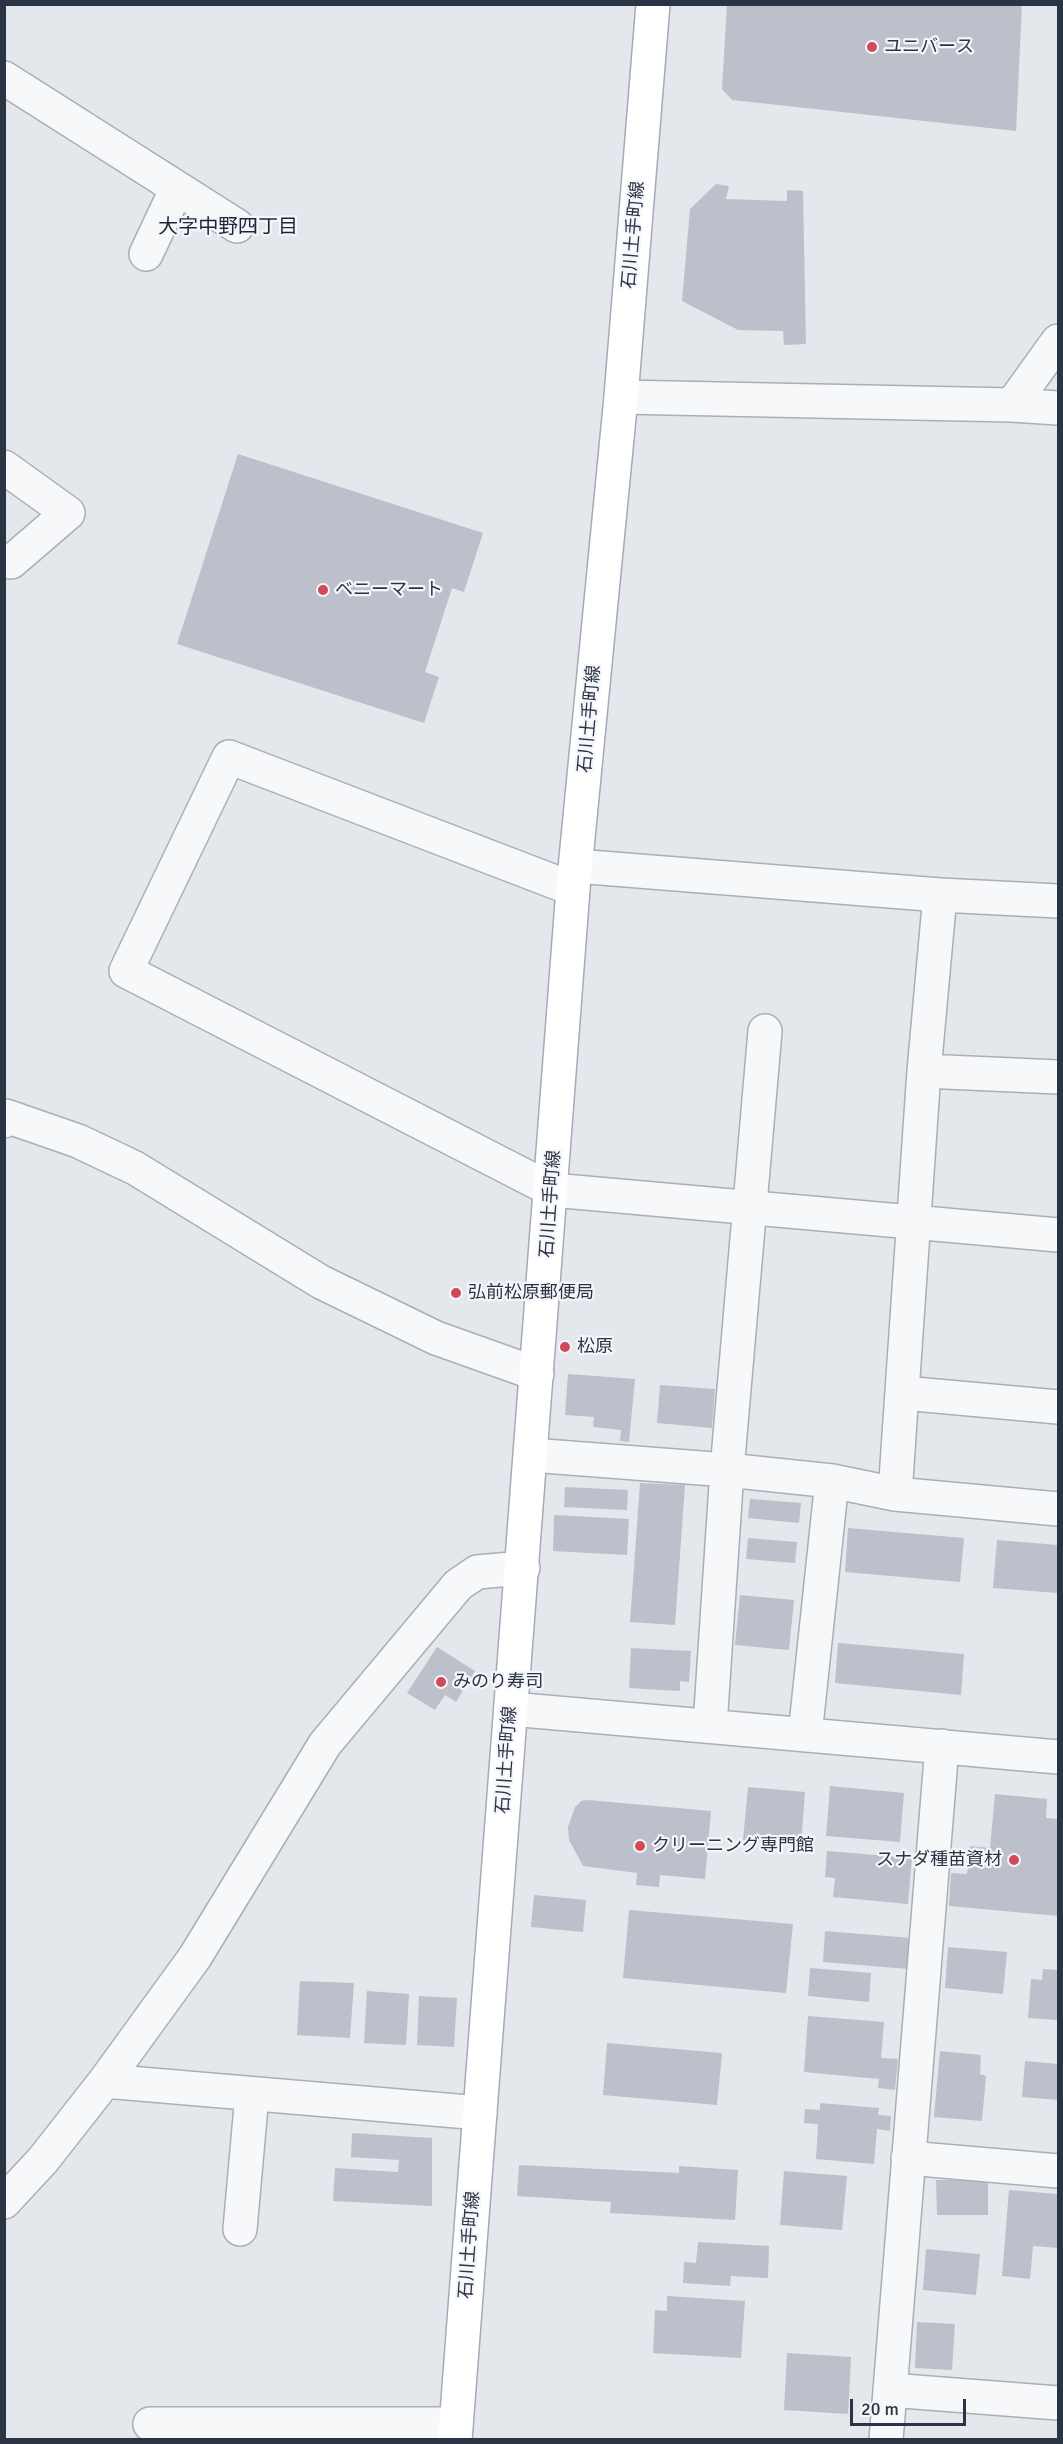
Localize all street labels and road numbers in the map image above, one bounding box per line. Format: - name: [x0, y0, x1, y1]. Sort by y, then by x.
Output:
- street label: 石川土手町線: [619, 180, 649, 290]
- street label: 石川土手町線: [575, 664, 605, 774]
- street label: 石川土手町線: [536, 1149, 566, 1259]
- street label: 石川土手町線: [492, 1705, 522, 1815]
- street label: 石川土手町線: [455, 2190, 485, 2300]

